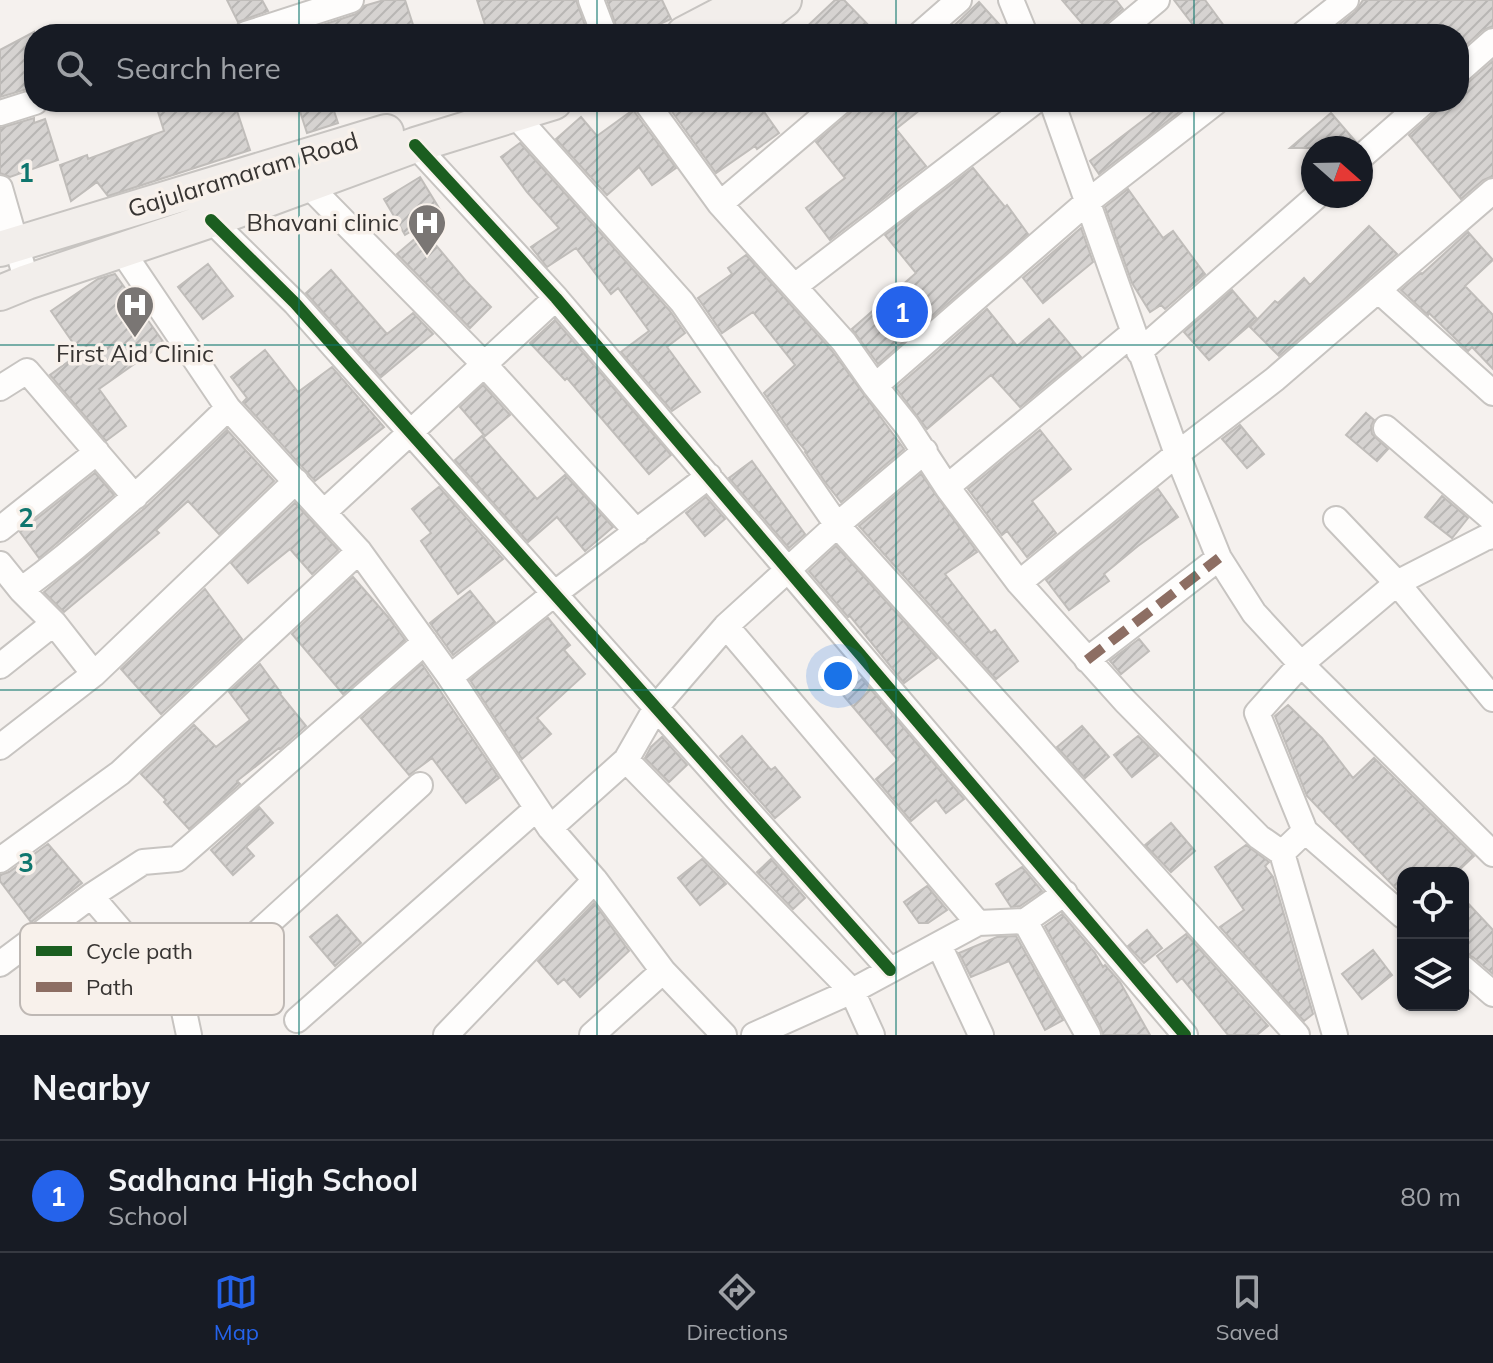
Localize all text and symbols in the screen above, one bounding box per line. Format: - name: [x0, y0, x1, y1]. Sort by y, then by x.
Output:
- search box: [24, 24, 1469, 112]
- icon: search: [52, 46, 96, 90]
- text: Search here: [116, 49, 281, 87]
- street label: Gajularamaram Road: [124, 125, 361, 223]
- north arrow: [1301, 136, 1373, 208]
- text: 1: [18, 156, 34, 189]
- hospital icon: Bhavani clinic: [406, 202, 448, 257]
- place label: Bhavani clinic: [246, 207, 399, 237]
- pin: 1: [876, 282, 928, 342]
- hospital icon: First Aid Clinic: [114, 284, 156, 339]
- place label: First Aid Clinic: [56, 338, 214, 368]
- text: 2: [18, 501, 34, 534]
- your location: [818, 656, 858, 696]
- text: 3: [18, 846, 34, 879]
- map controls: [1397, 867, 1469, 1011]
- button: locate: [1397, 867, 1469, 939]
- legend: [20, 923, 284, 1015]
- text: Cycle path: [86, 937, 193, 965]
- button: layers: [1397, 939, 1469, 1011]
- text: Path: [86, 973, 134, 1001]
- text: Nearby: [32, 1066, 150, 1109]
- text: Sadhana High School: [108, 1161, 418, 1199]
- text: 1: [50, 1180, 66, 1213]
- text: 80 m: [1400, 1180, 1461, 1213]
- text: School: [108, 1199, 188, 1232]
- tab: Map: [214, 1270, 259, 1346]
- tab: Directions: [687, 1270, 788, 1346]
- tab: Saved: [1216, 1270, 1279, 1346]

